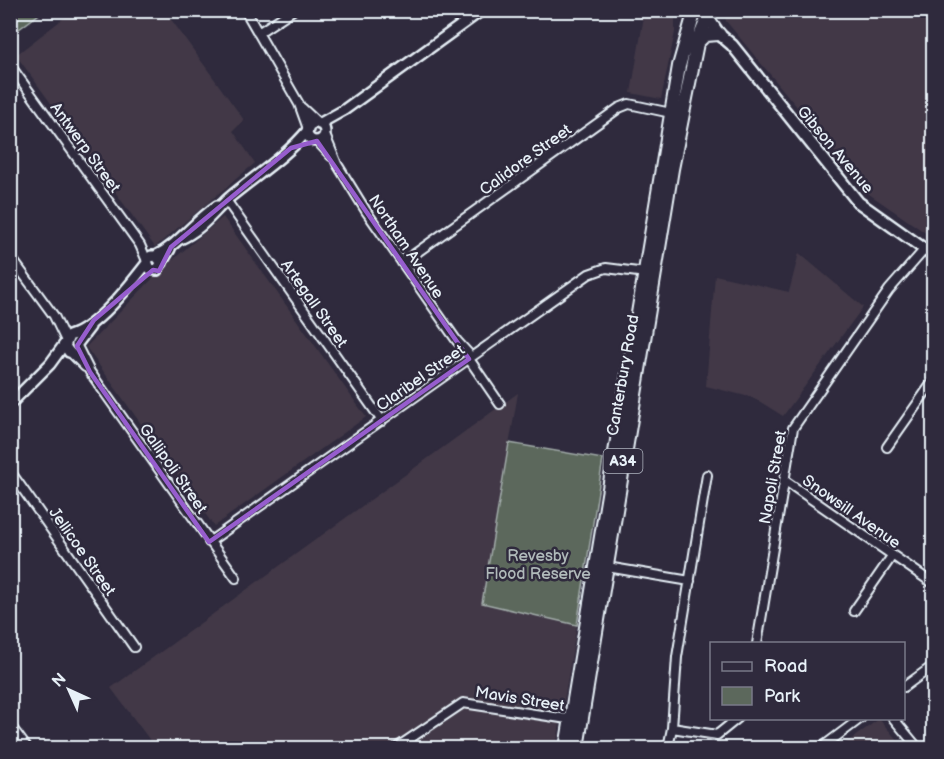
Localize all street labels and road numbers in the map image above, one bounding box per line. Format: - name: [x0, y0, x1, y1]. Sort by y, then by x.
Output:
- street label: Antwerp Street: [46, 99, 124, 197]
- street label: Gibson Avenue: [793, 102, 877, 198]
- street label: Calidore Street: [476, 120, 576, 200]
- street label: Northam Avenue: [364, 191, 448, 303]
- street label: Artegall Street: [276, 256, 351, 352]
- street label: Canterbury Road: [603, 313, 643, 437]
- street label: Claribel Street: [373, 341, 469, 416]
- street label: Gallipoli Street: [135, 420, 211, 518]
- street label: Napoli Street: [756, 429, 791, 526]
- road number: A34: [604, 449, 642, 473]
- street label: Snowsill Avenue: [798, 471, 904, 553]
- street label: Jellicoe Street: [44, 504, 119, 600]
- street label: Mavis Street: [474, 683, 566, 716]

